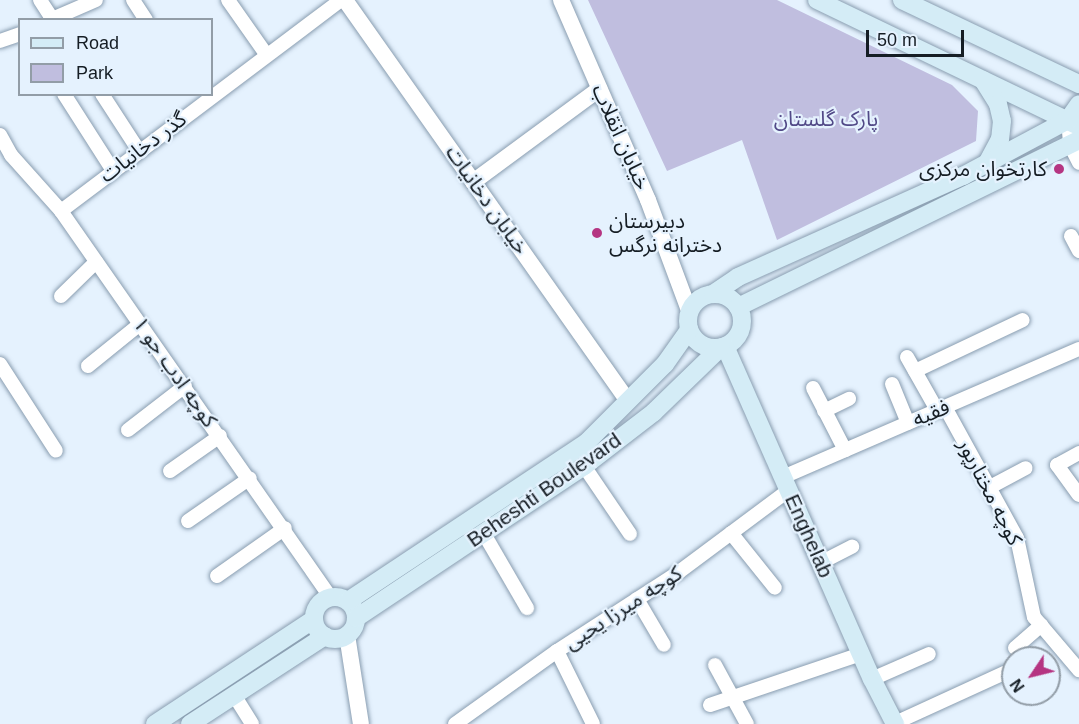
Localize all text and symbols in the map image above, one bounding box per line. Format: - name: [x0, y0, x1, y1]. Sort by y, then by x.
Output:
- legend: [18, 18, 213, 96]
- scale bar: [869, 18, 966, 56]
- text: 50 m: [877, 30, 917, 50]
- text: Road: [76, 33, 119, 53]
- text: Park: [76, 63, 113, 83]
- street label: خیابان انقلاب: [587, 80, 655, 194]
- street label: گذر دخانیات: [95, 106, 191, 188]
- park label: پارک گلستان: [774, 106, 878, 132]
- street label: خیابان دخانیات: [440, 141, 534, 259]
- place label: کارتخوان مرکزی: [919, 156, 1047, 182]
- marker: کارتخوان مرکزی: [1052, 162, 1066, 176]
- place label: دبیرستان دخترانه نرگس: [609, 208, 722, 258]
- marker: دبیرستان دخترانه نرگس: [590, 226, 604, 240]
- street label: کوچه ادب جو ۱: [128, 312, 222, 432]
- street label: فقیه: [909, 394, 953, 432]
- street label: Beheshti Boulevard: [462, 427, 626, 553]
- street label: کوچه مختارپور: [952, 434, 1028, 550]
- street label: Enghelab: [779, 490, 839, 582]
- street label: کوچه میرزا یحیی: [559, 561, 687, 655]
- north arrow: [1001, 646, 1061, 706]
- text: N: [1007, 676, 1028, 695]

